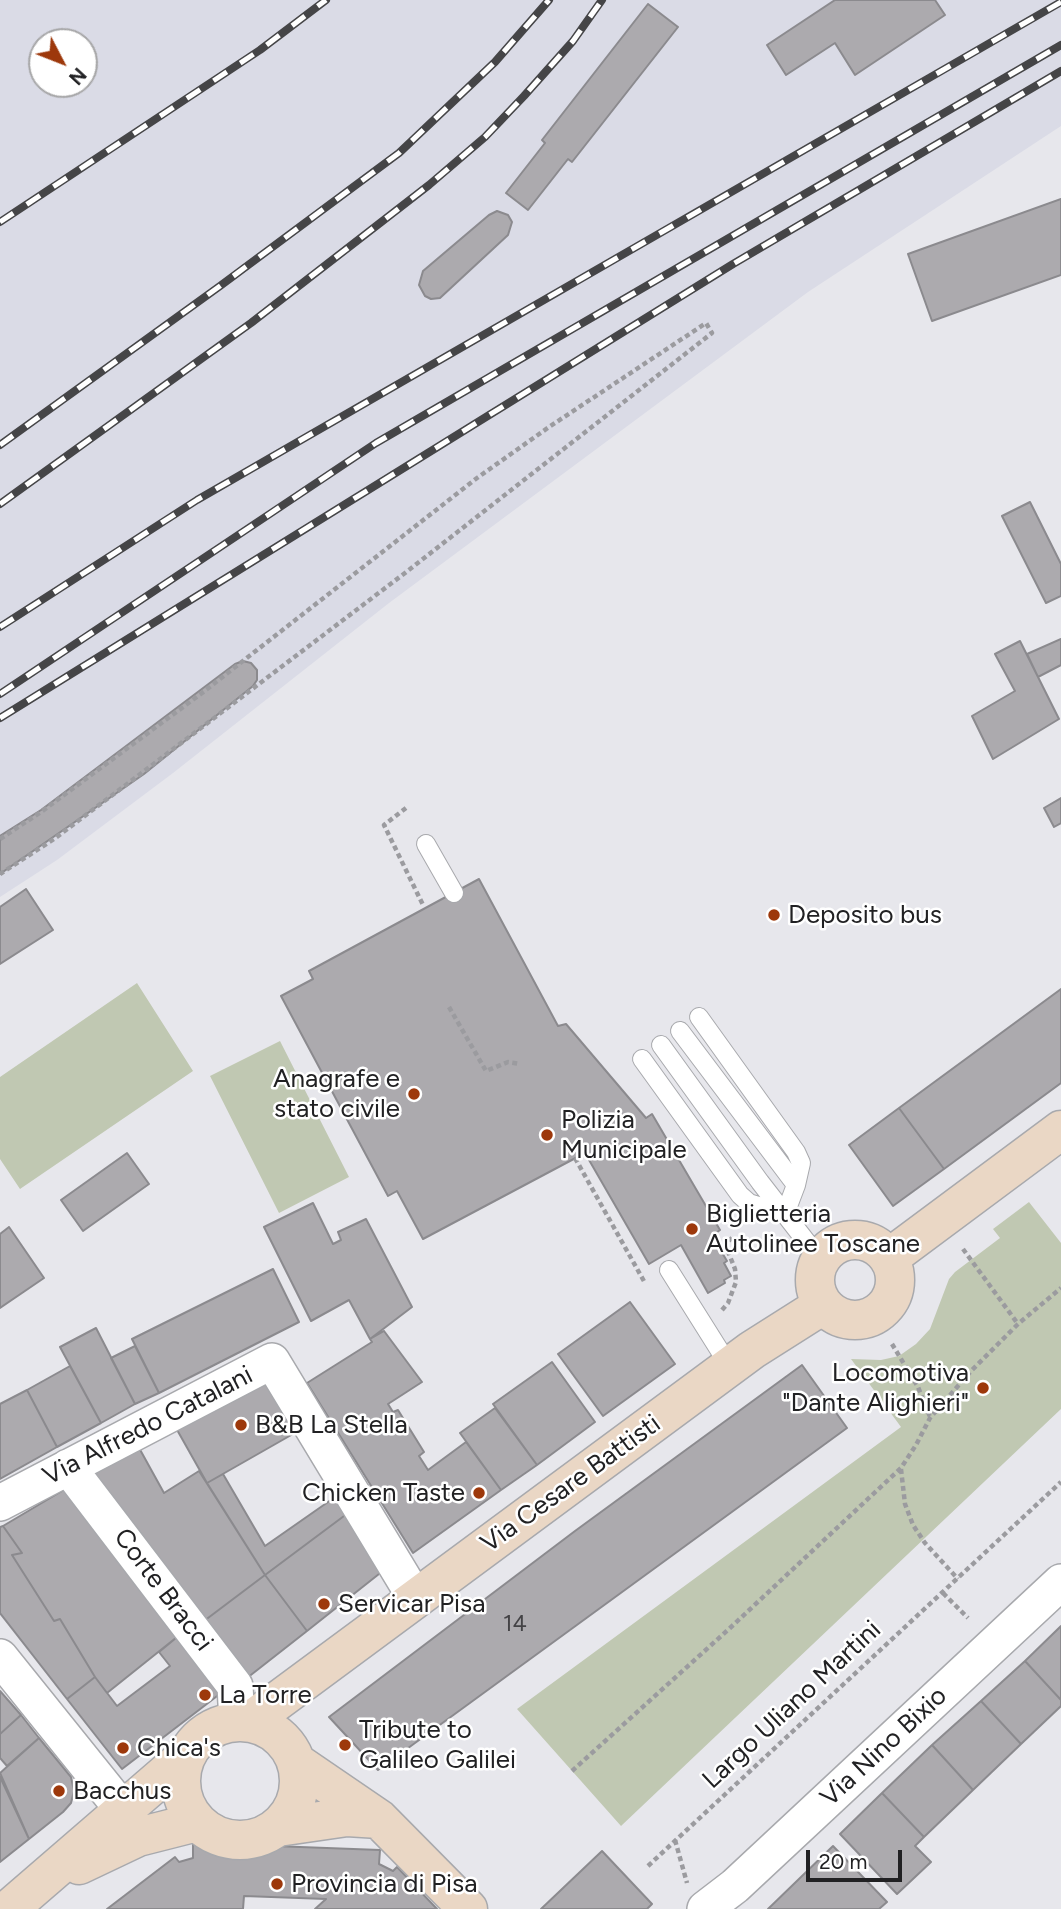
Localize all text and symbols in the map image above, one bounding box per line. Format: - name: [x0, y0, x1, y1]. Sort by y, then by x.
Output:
- north arrow: [28, 28, 98, 98]
- text: N: [64, 63, 91, 89]
- place label: Deposito bus: [788, 899, 942, 931]
- marker: Deposito bus: [766, 907, 782, 923]
- place label: Anagrafe e stato civile: [273, 1063, 400, 1124]
- marker: Anagrafe e stato civile: [406, 1086, 422, 1102]
- place label: Polizia Municipale: [561, 1104, 687, 1166]
- marker: Polizia Municipale: [539, 1127, 555, 1143]
- place label: Biglietteria Autolinee Toscane: [706, 1198, 920, 1260]
- marker: Biglietteria Autolinee Toscane: [684, 1221, 700, 1237]
- place label: Locomotiva "Dante Alighieri": [782, 1357, 969, 1418]
- street label: Via Alfredo Catalani: [38, 1360, 258, 1492]
- marker: Locomotiva "Dante Alighieri": [975, 1380, 991, 1396]
- street label: Via Cesare Battisti: [475, 1408, 667, 1560]
- place label: B&B La Stella: [255, 1409, 408, 1441]
- marker: B&B La Stella: [233, 1417, 249, 1433]
- place label: Chicken Taste: [302, 1477, 465, 1509]
- marker: Chicken Taste: [471, 1485, 487, 1501]
- street label: Corte Bracci: [107, 1523, 219, 1657]
- place label: Servicar Pisa: [338, 1588, 485, 1620]
- marker: Servicar Pisa: [316, 1596, 332, 1612]
- house number: 14: [503, 1610, 527, 1638]
- street label: Largo Uliano Martini: [696, 1614, 888, 1796]
- place label: La Torre: [219, 1679, 312, 1711]
- street label: Via Nino Bixio: [814, 1681, 954, 1813]
- marker: La Torre: [197, 1687, 213, 1703]
- place label: Tribute to Galileo Galilei: [359, 1714, 516, 1776]
- place label: Chica's: [137, 1732, 221, 1764]
- marker: Tribute to Galileo Galilei: [337, 1737, 353, 1753]
- marker: Chica's: [115, 1740, 131, 1756]
- place label: Bacchus: [73, 1775, 171, 1807]
- marker: Bacchus: [51, 1783, 67, 1799]
- scale bar: [809, 1836, 905, 1880]
- text: 20 m: [819, 1849, 867, 1874]
- place label: Provincia di Pisa: [291, 1868, 477, 1900]
- marker: Provincia di Pisa: [269, 1876, 285, 1892]

